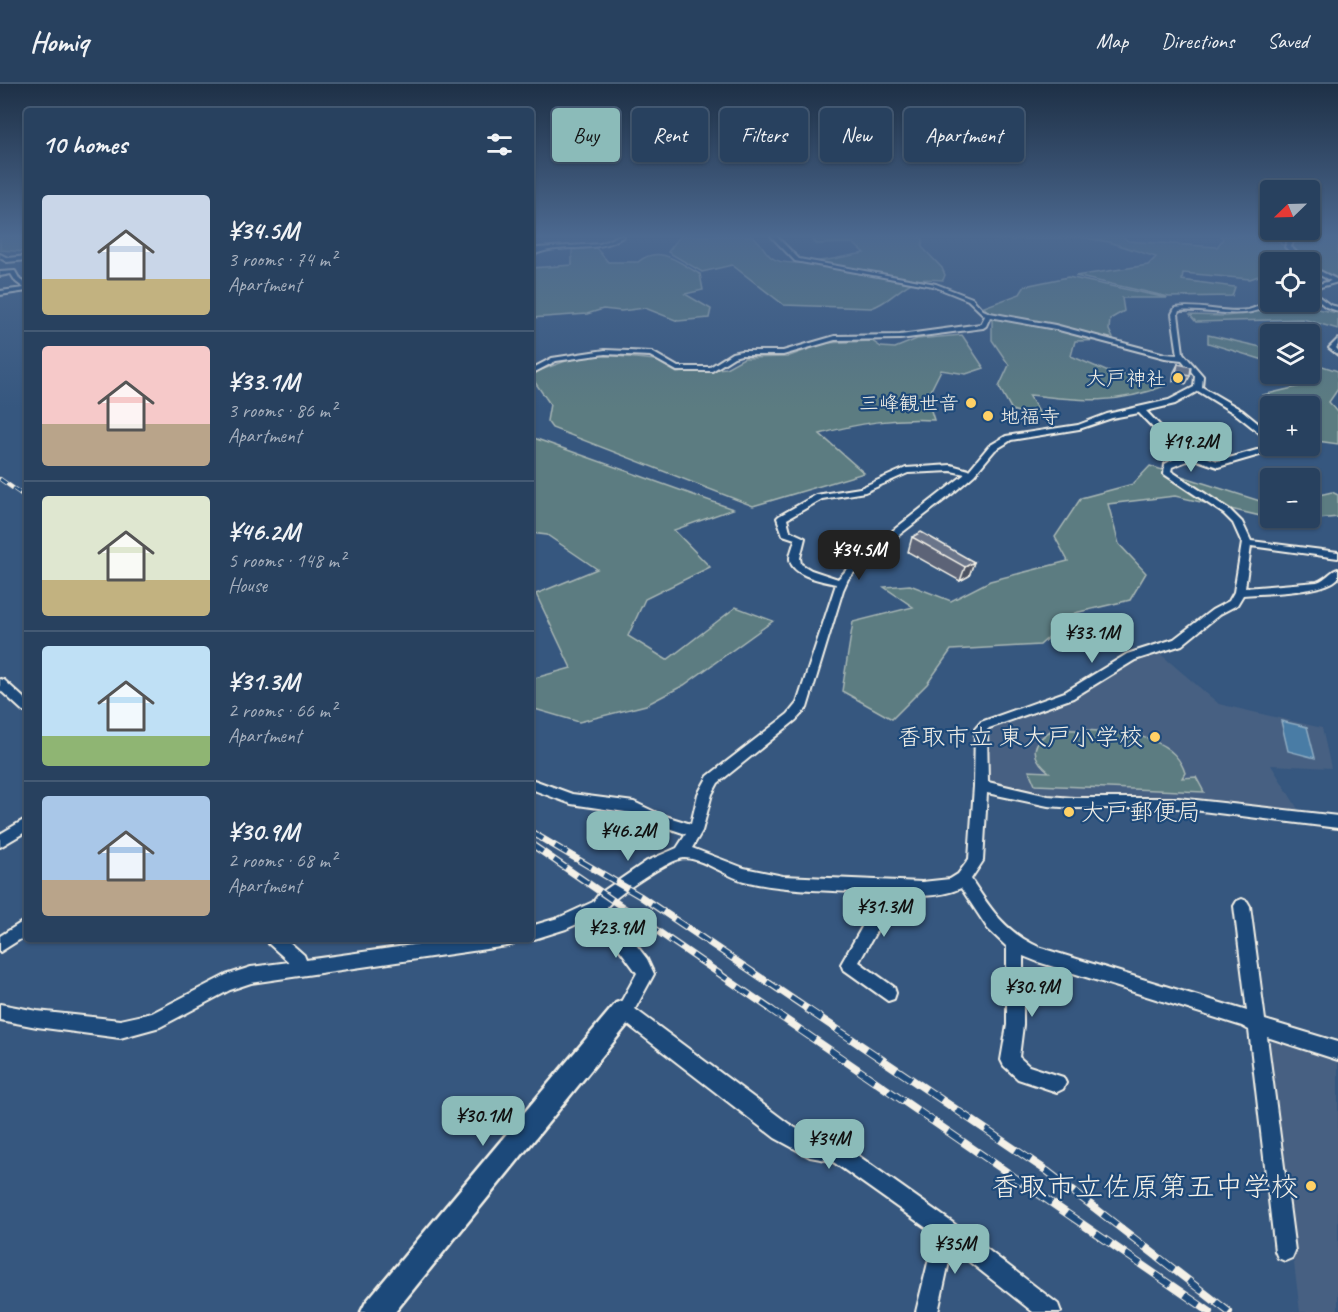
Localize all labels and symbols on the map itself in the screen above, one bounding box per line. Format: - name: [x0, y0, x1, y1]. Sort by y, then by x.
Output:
- north arrow: [1260, 180, 1320, 240]
- place label: 大戸神社: [1086, 366, 1166, 391]
- marker: 大戸神社: [1171, 371, 1185, 385]
- place label: 三峰観世音: [859, 391, 959, 416]
- marker: 三峰観世音: [964, 396, 978, 410]
- place label: 地福寺: [1000, 404, 1060, 429]
- marker: 地福寺: [981, 409, 995, 423]
- pin: ¥19.2M: [1142, 422, 1240, 473]
- pin: ¥34.5M: [810, 530, 908, 581]
- pin: ¥33.1M: [1043, 613, 1141, 664]
- place label: 香取市立 東大戸小学校: [897, 722, 1143, 752]
- marker: 香取市立 東大戸小学校: [1148, 730, 1162, 744]
- place label: 大戸郵便局: [1081, 797, 1201, 827]
- marker: 大戸郵便局: [1062, 805, 1076, 819]
- pin: ¥46.2M: [579, 811, 677, 862]
- pin: ¥31.3M: [835, 887, 933, 938]
- pin: ¥23.9M: [567, 908, 665, 959]
- pin: ¥30.9M: [983, 967, 1081, 1018]
- pin: ¥30.1M: [434, 1096, 532, 1147]
- pin: ¥34M: [793, 1119, 865, 1170]
- place label: 香取市立佐原第五中学校: [991, 1169, 1299, 1204]
- marker: 香取市立佐原第五中学校: [1304, 1179, 1318, 1193]
- pin: ¥35M: [919, 1224, 991, 1275]

